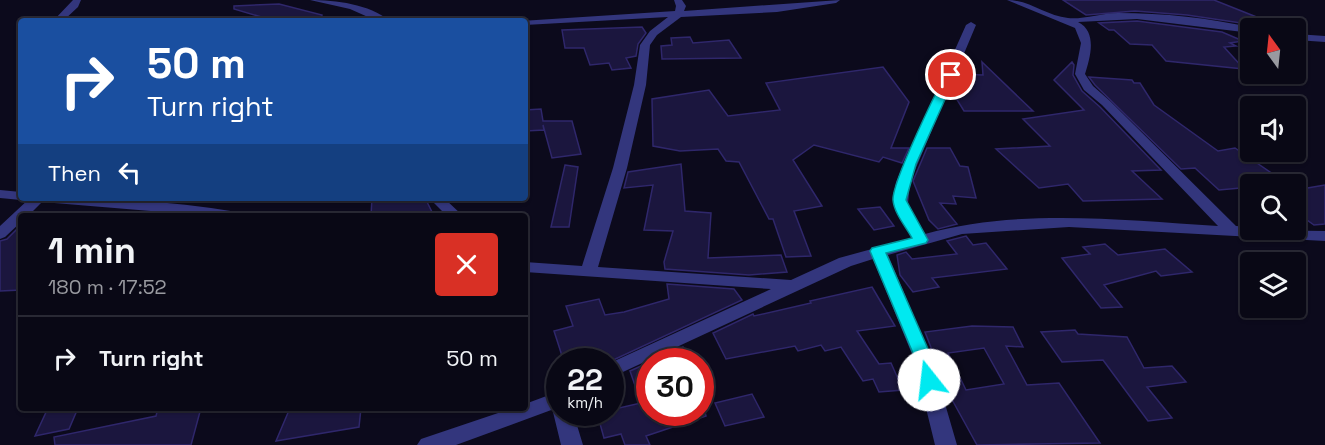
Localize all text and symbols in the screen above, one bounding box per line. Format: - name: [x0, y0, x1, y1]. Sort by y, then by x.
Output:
- north arrow: [1240, 18, 1306, 84]
- map controls: [1240, 18, 1306, 318]
- text: 50 m: [147, 37, 246, 90]
- icon: right: [48, 42, 126, 120]
- pin: [925, 49, 976, 100]
- icon: arrive: [934, 58, 967, 91]
- text: Turn right: [147, 89, 274, 124]
- button: sound: [1240, 96, 1306, 162]
- icon: left: [113, 156, 146, 189]
- text: Then: [48, 159, 101, 187]
- button: search: [1240, 174, 1306, 240]
- text: 1 min: [48, 228, 136, 274]
- button: close: [435, 233, 498, 296]
- button: layers: [1240, 252, 1306, 318]
- text: 180 m · 17:52: [48, 274, 167, 300]
- icon: right: [48, 342, 81, 375]
- text: Turn right: [99, 344, 204, 372]
- text: 50 m: [446, 344, 498, 372]
- speed limit sign: 30: [636, 348, 714, 426]
- position arrow: [897, 348, 961, 412]
- text: 22: [567, 360, 603, 399]
- text: km/h: [567, 393, 603, 412]

